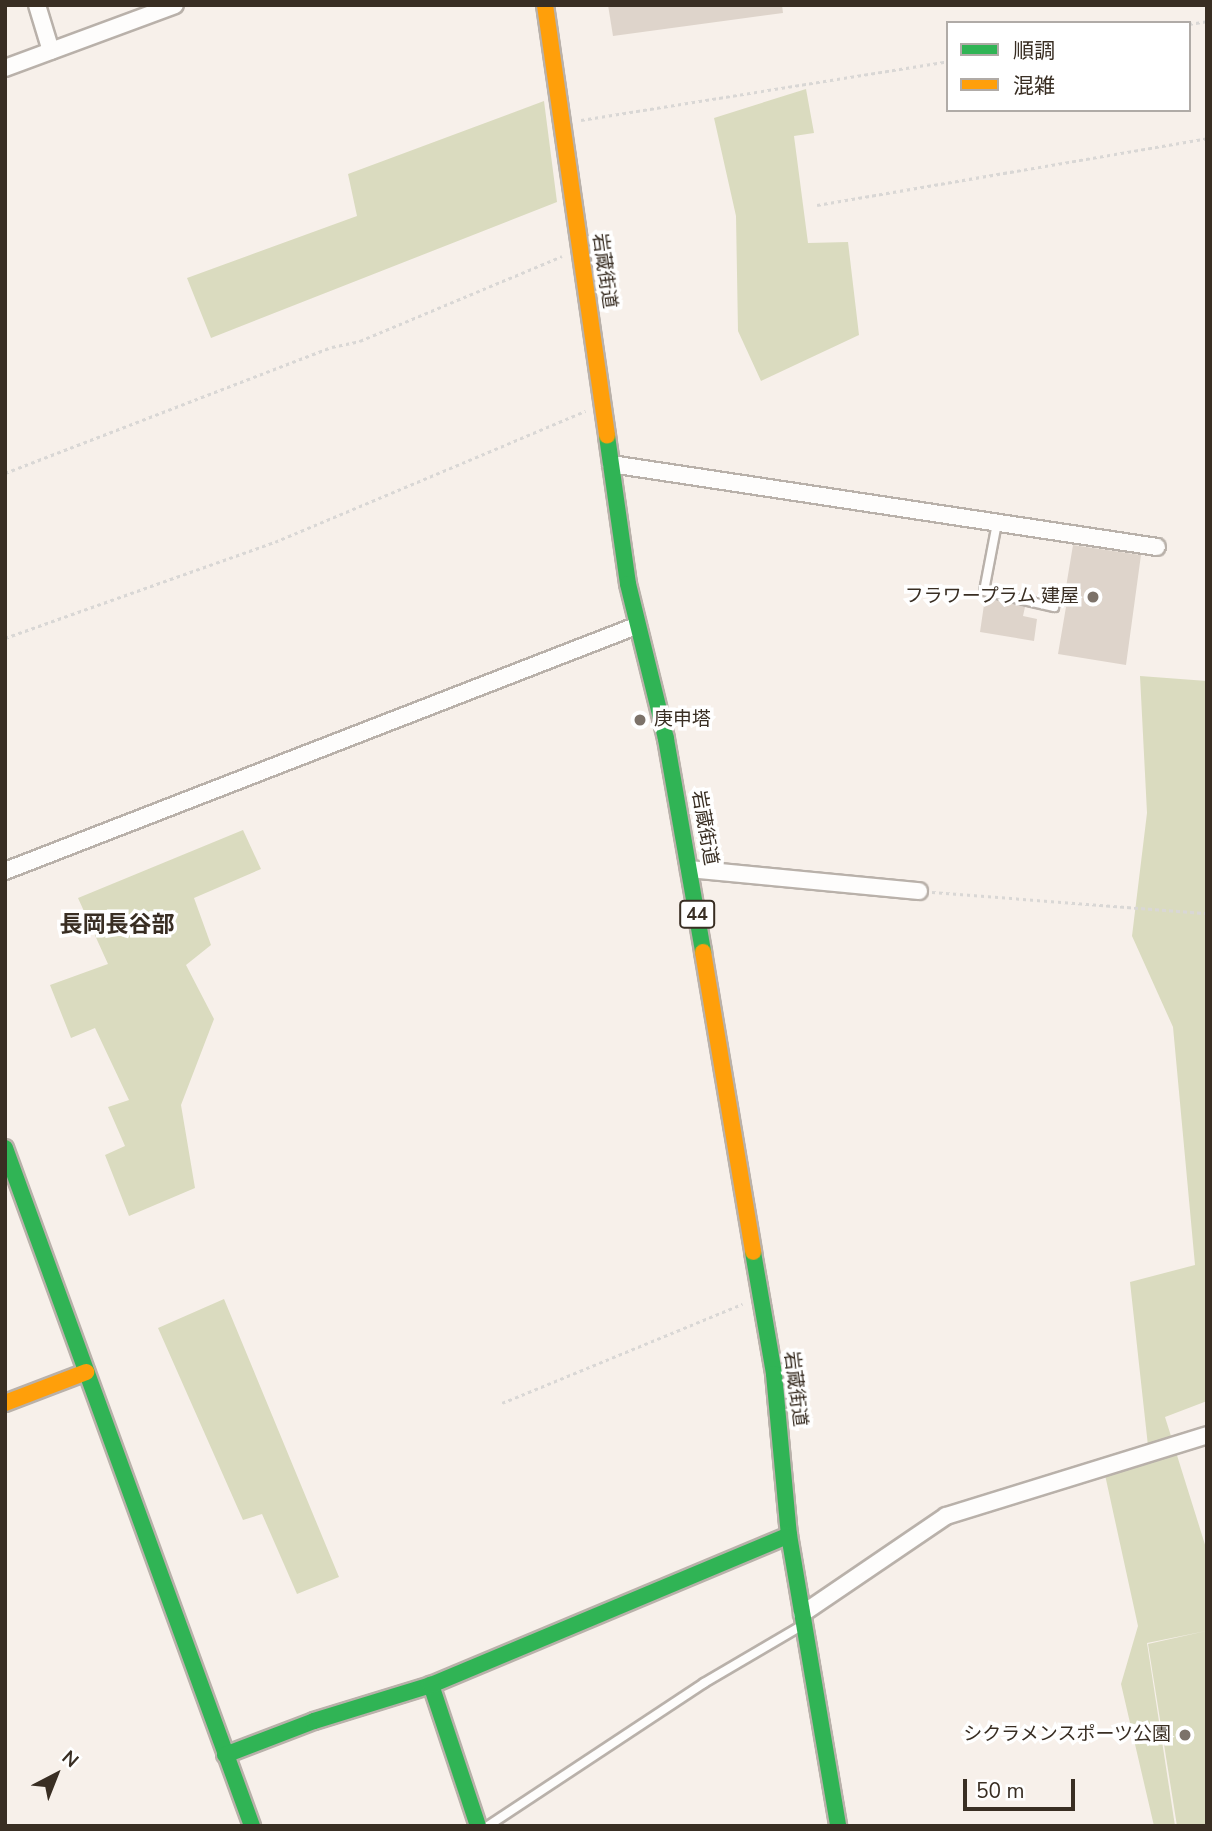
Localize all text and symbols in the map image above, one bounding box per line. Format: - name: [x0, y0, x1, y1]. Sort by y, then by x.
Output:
- legend: [946, 21, 1191, 112]
- text: 順調: [1013, 37, 1055, 65]
- text: 混雑: [1013, 72, 1055, 100]
- street label: 岩蔵街道: [587, 232, 621, 310]
- place label: フラワープラム 建屋: [903, 586, 1079, 608]
- marker: フラワープラム 建屋: [1085, 589, 1101, 605]
- place label: 庚申塔: [654, 709, 711, 731]
- marker: 庚申塔: [632, 712, 648, 728]
- street label: 岩蔵街道: [686, 789, 722, 867]
- road number: 44: [678, 900, 716, 929]
- district label: 長岡長谷部: [60, 911, 174, 939]
- street label: 岩蔵街道: [779, 1350, 811, 1428]
- place label: シクラメンスポーツ公園: [962, 1724, 1171, 1746]
- marker: シクラメンスポーツ公園: [1177, 1727, 1193, 1743]
- north arrow: [21, 1740, 91, 1810]
- text: N: [56, 1745, 84, 1774]
- scale bar: [967, 1764, 1079, 1808]
- text: 50 m: [976, 1777, 1025, 1805]

